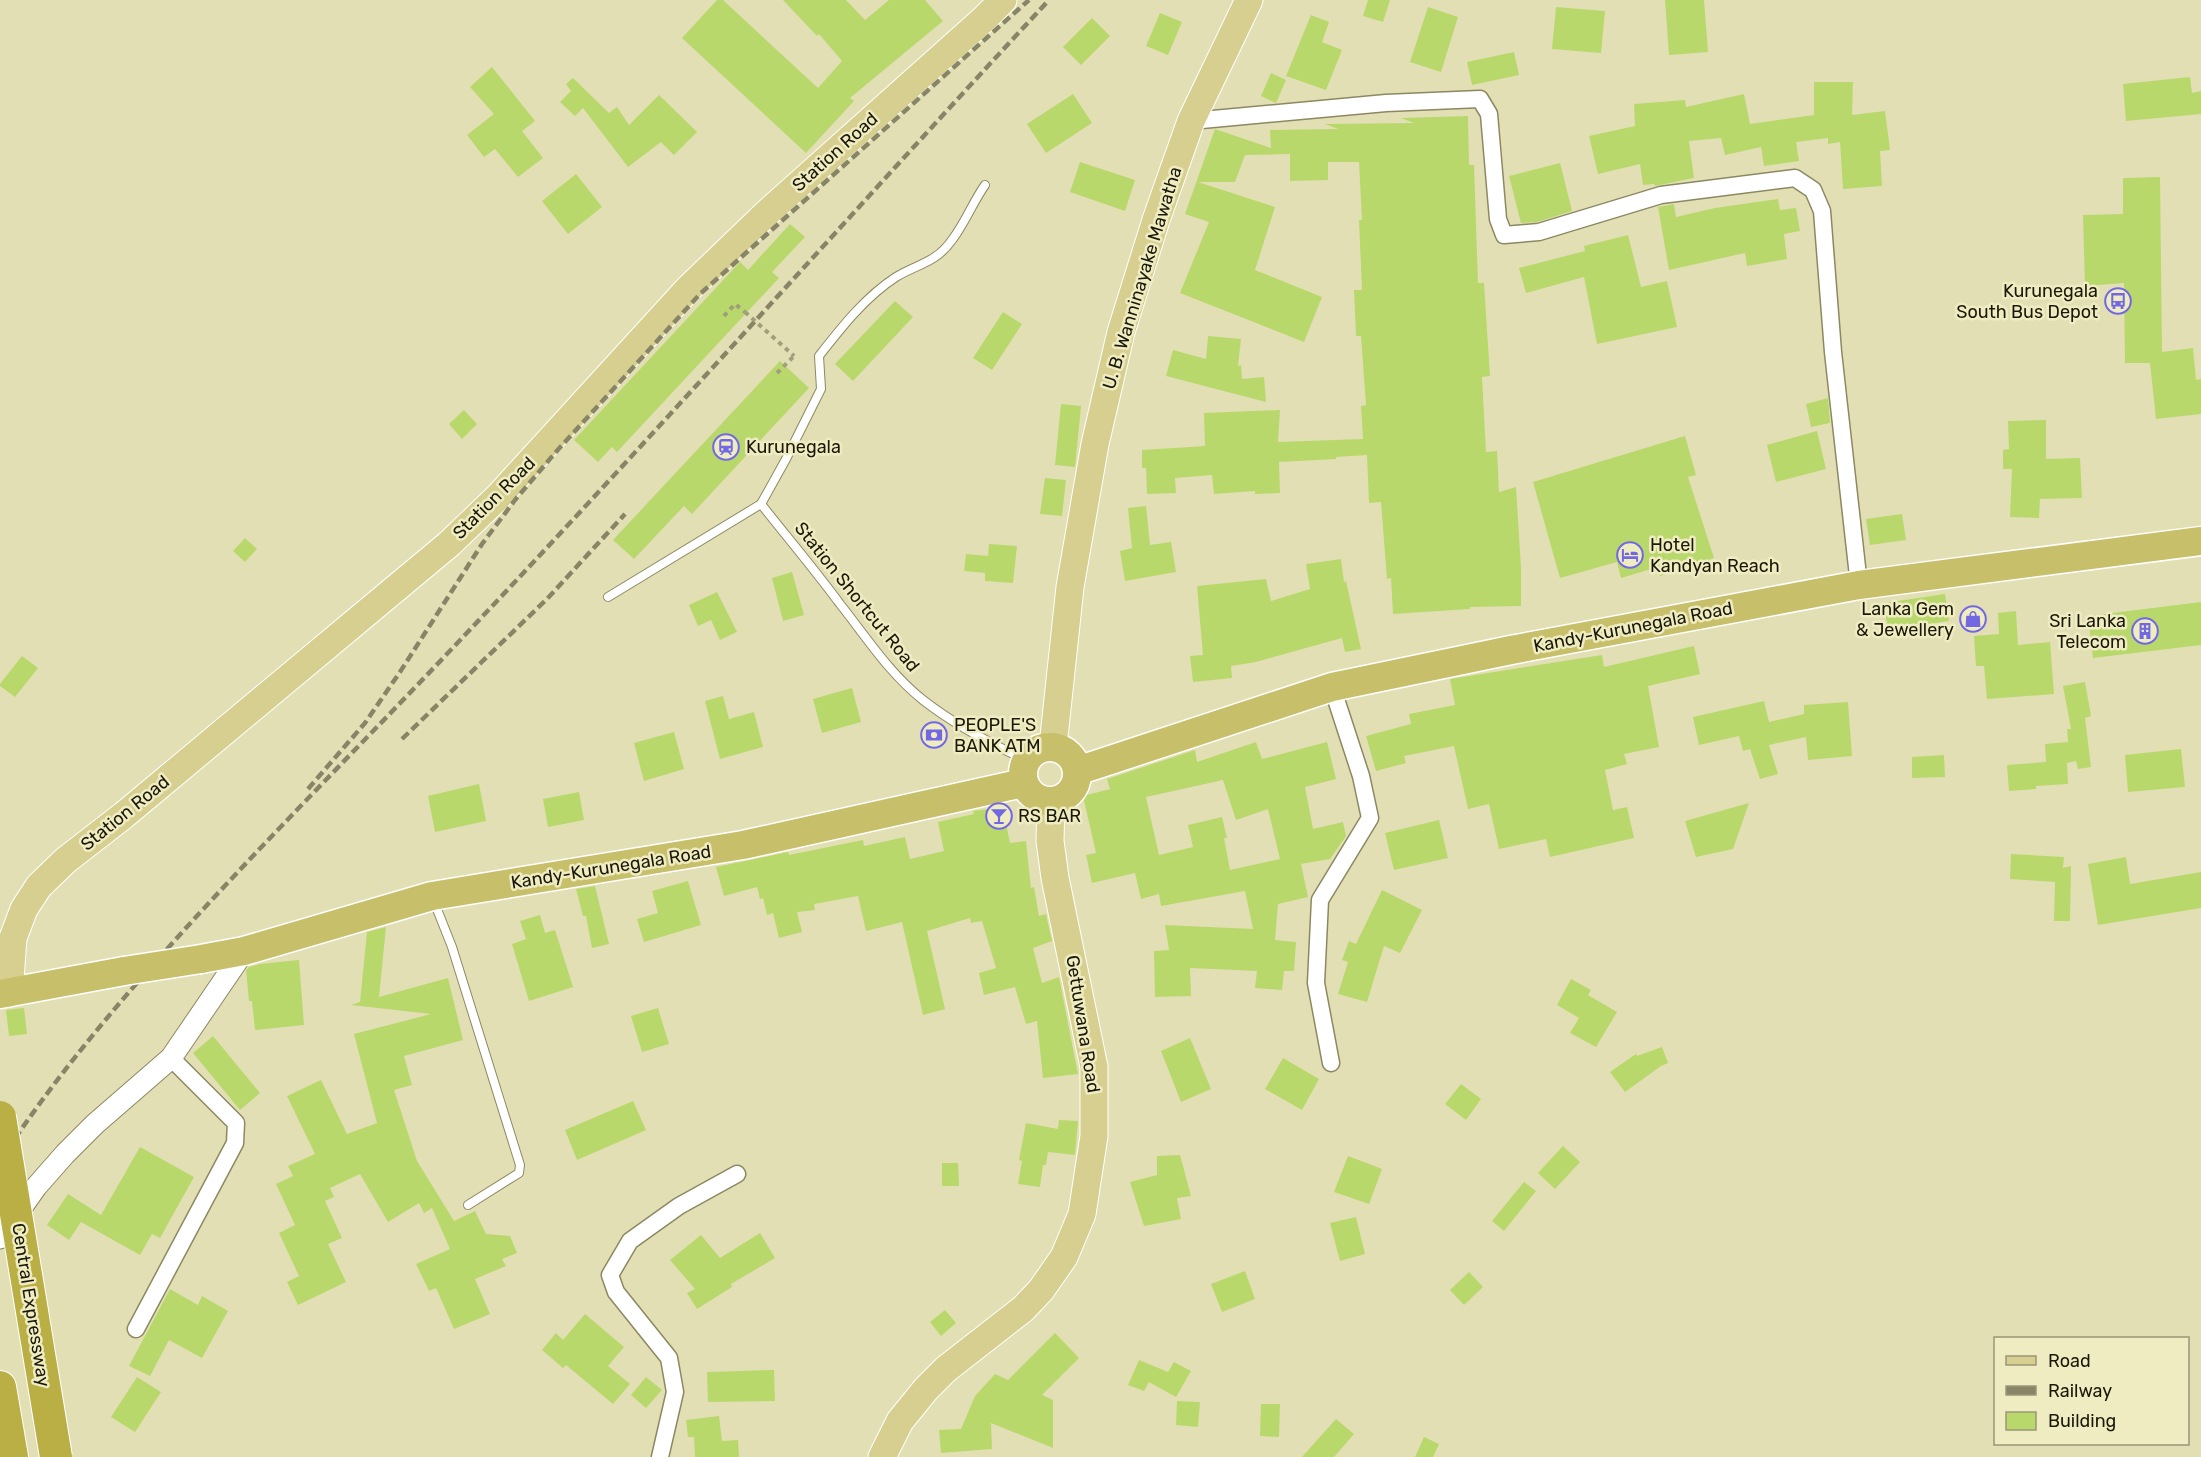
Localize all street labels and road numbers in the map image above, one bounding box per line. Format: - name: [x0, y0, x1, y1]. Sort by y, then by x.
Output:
- street label: Station Road: [788, 108, 882, 196]
- street label: U. B. Wanninayake Mawatha: [1098, 164, 1186, 392]
- street label: Station Road: [448, 452, 540, 544]
- street label: Station Shortcut Road: [790, 518, 924, 676]
- street label: Kandy-Kurunegala Road: [1532, 597, 1734, 657]
- street label: Station Road: [76, 771, 174, 855]
- street label: Kandy-Kurunegala Road: [509, 840, 713, 894]
- street label: Gettuwana Road: [1061, 954, 1105, 1094]
- street label: Central Expressway: [7, 1222, 55, 1388]

